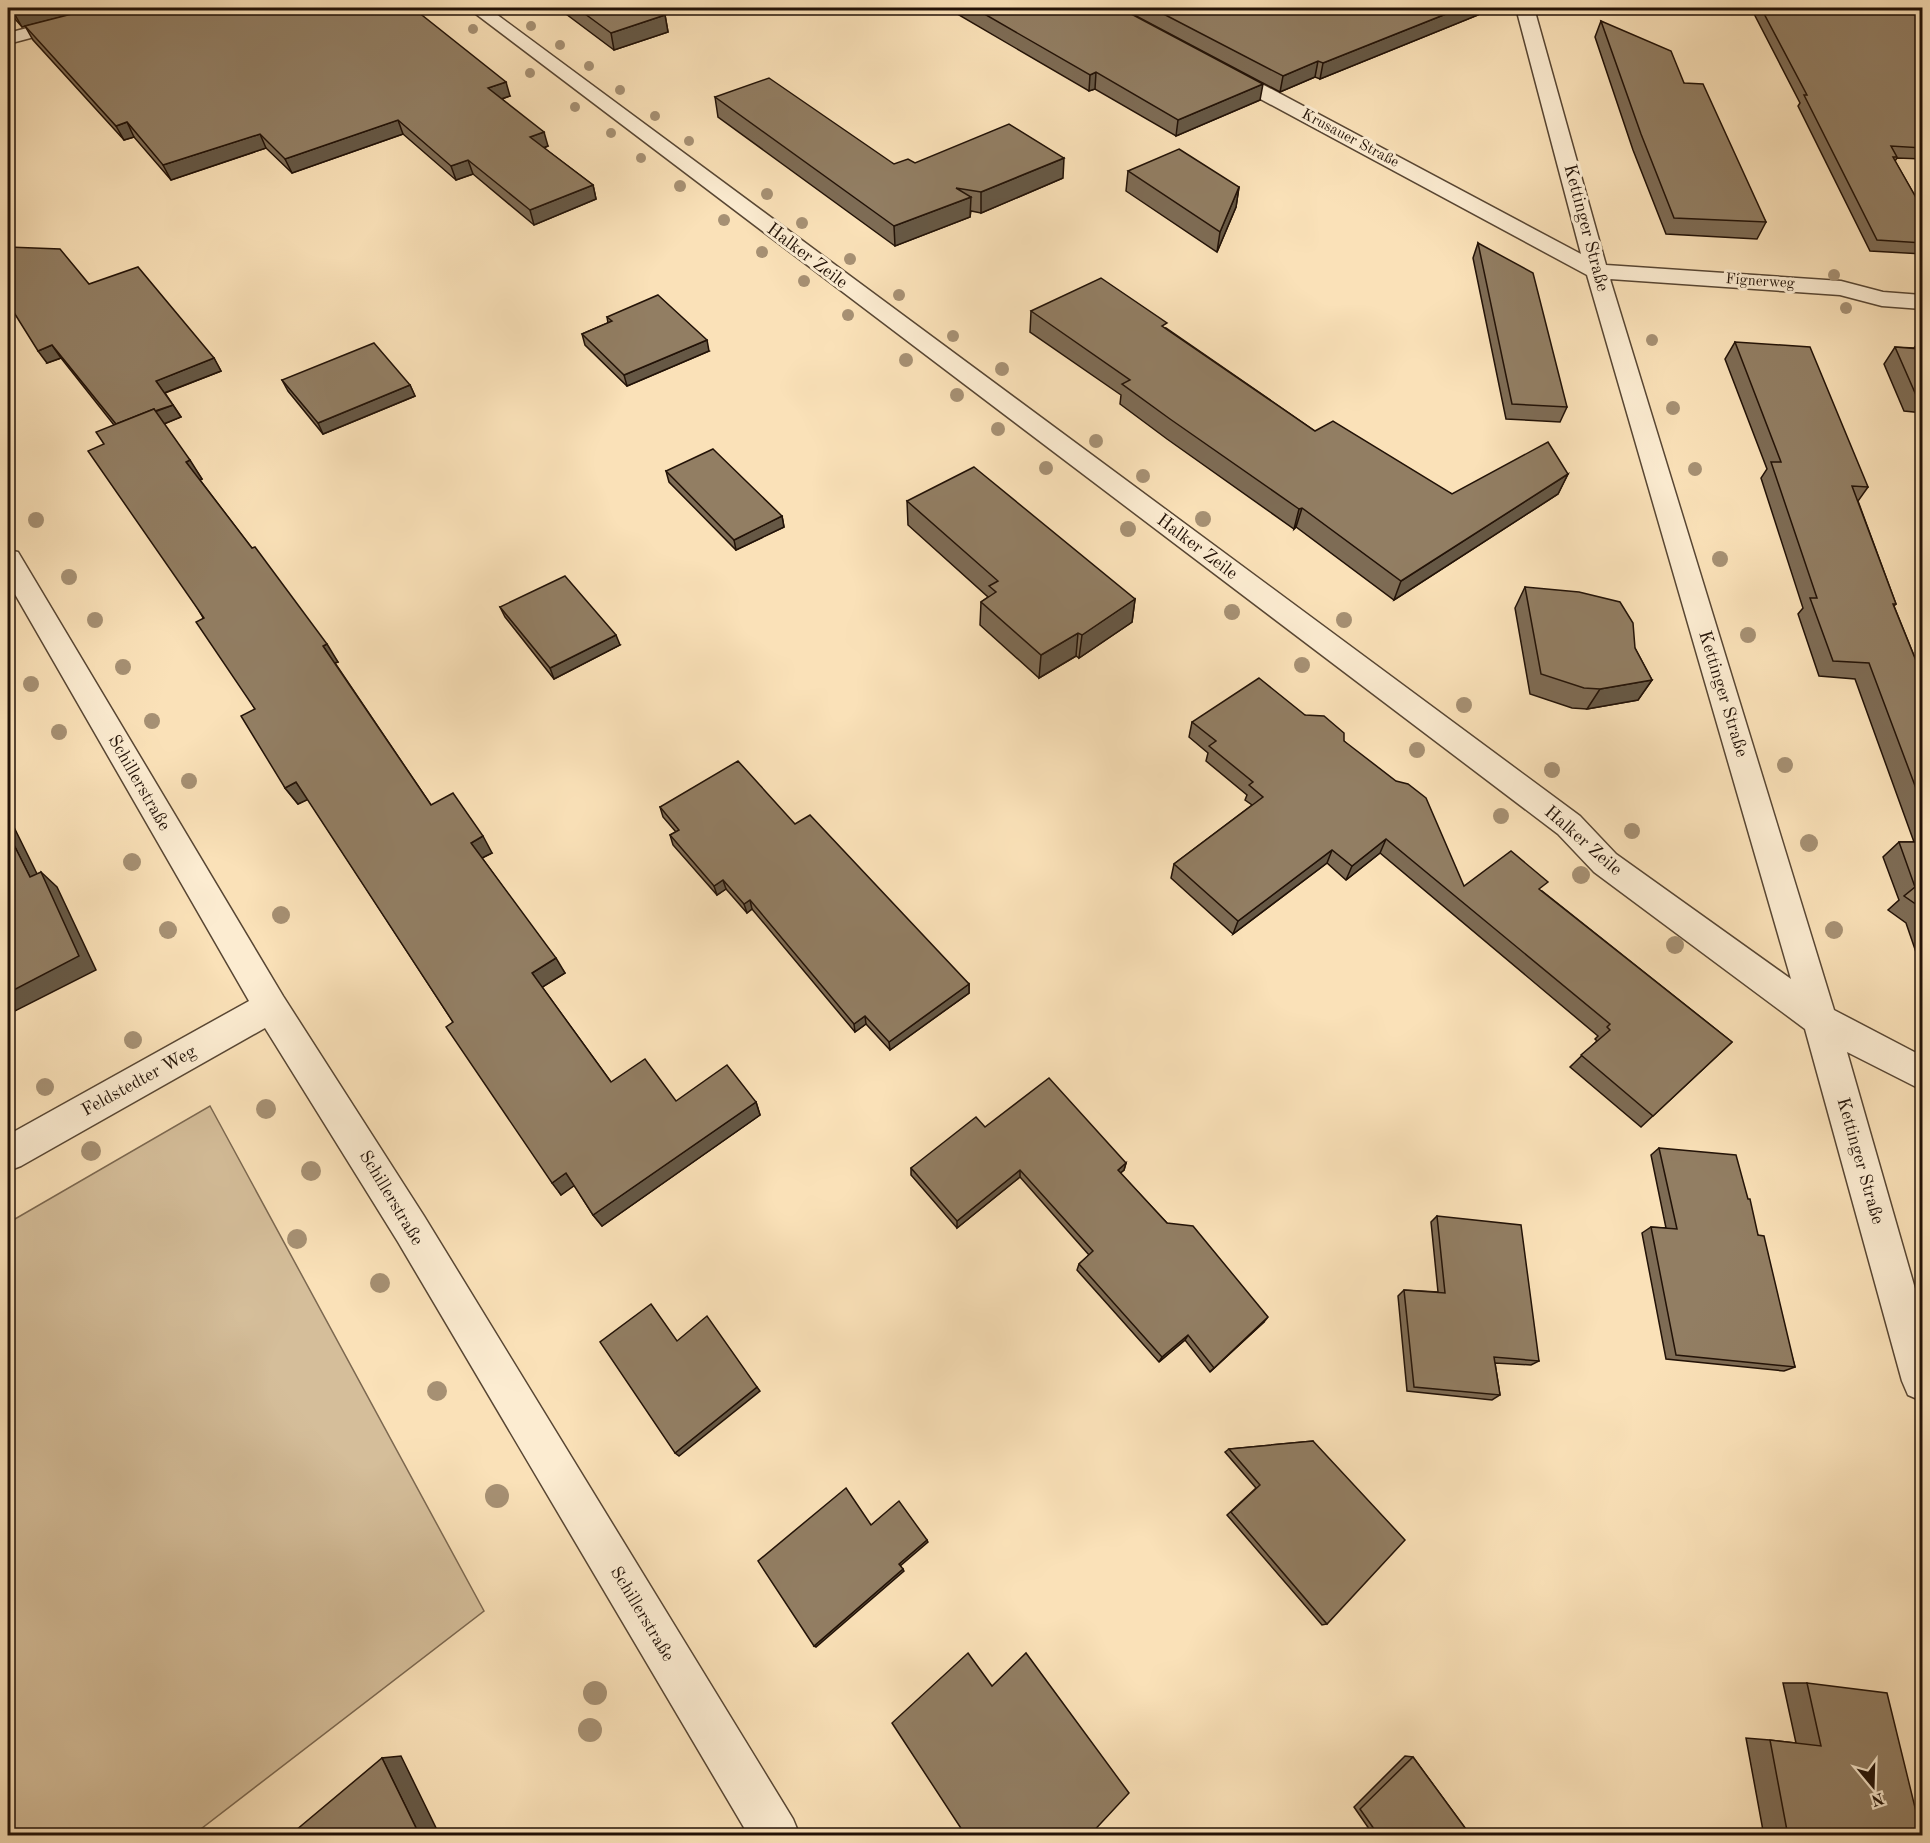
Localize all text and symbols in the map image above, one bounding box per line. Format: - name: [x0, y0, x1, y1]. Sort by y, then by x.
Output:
- street label: Krusauer Straße: [1299, 107, 1401, 171]
- street label: Kettinger Straße: [1560, 162, 1612, 294]
- street label: Halker Zeile: [763, 220, 851, 292]
- street label: Fignerweg: [1725, 272, 1795, 292]
- street label: Halker Zeile: [1153, 511, 1241, 583]
- street label: Kettinger Straße: [1695, 629, 1751, 759]
- street label: Schillerstraße: [104, 732, 174, 834]
- street label: Halker Zeile: [1541, 803, 1625, 879]
- street label: Feldstedter Weg: [79, 1042, 199, 1120]
- street label: Kettinger Straße: [1833, 1096, 1887, 1226]
- street label: Schillerstraße: [356, 1147, 426, 1249]
- street label: Schillerstraße: [607, 1563, 677, 1665]
- north arrow: [1843, 1756, 1903, 1816]
- text: N: [1868, 1789, 1886, 1808]

